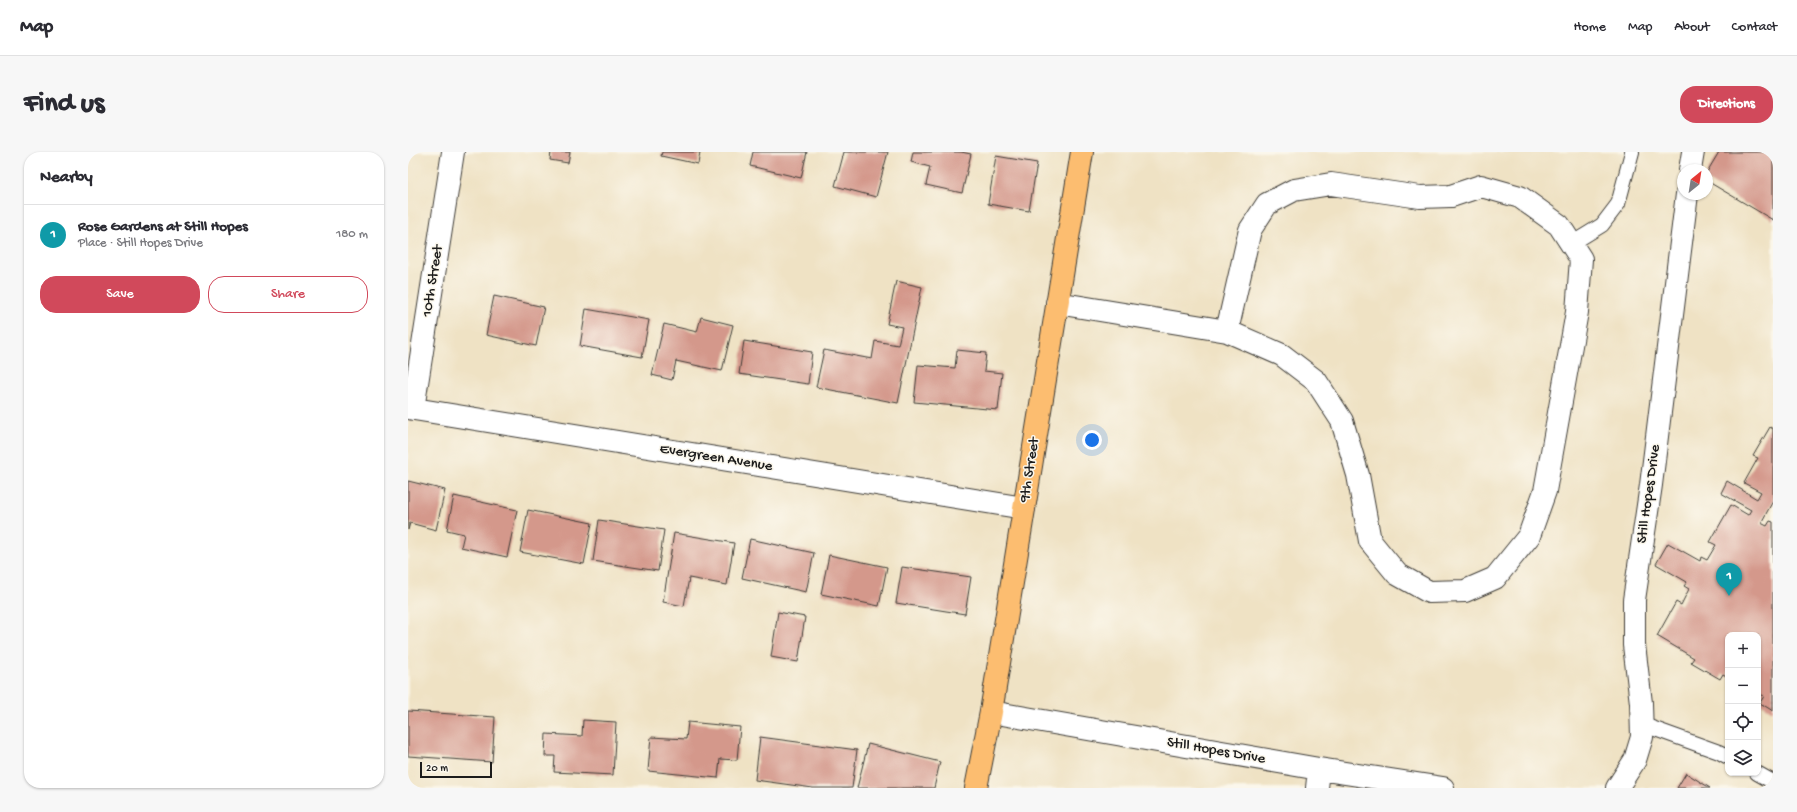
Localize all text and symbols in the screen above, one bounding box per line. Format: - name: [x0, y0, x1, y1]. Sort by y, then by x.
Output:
- text: Map: [20, 16, 53, 39]
- text: Home: [1574, 19, 1606, 36]
- text: Map: [1628, 19, 1652, 36]
- text: About: [1674, 19, 1710, 36]
- text: Contact: [1732, 19, 1777, 36]
- button: Directions: [1680, 86, 1773, 123]
- text: Find us: [24, 88, 104, 121]
- north arrow: [1677, 164, 1713, 200]
- text: Nearby: [40, 168, 93, 188]
- text: Rose Gardens at Still Hopes: [78, 218, 248, 236]
- text: 1: [50, 227, 56, 242]
- text: 180 m: [336, 227, 368, 242]
- text: Place · Still Hopes Drive: [78, 236, 203, 251]
- street label: 10th Street: [418, 242, 448, 319]
- button: Save: [40, 276, 200, 313]
- button: Share: [208, 276, 368, 313]
- your location: [1082, 430, 1102, 450]
- street label: 9th Street: [1016, 435, 1044, 505]
- street label: Evergreen Avenue: [658, 440, 774, 476]
- street label: Still Hopes Drive: [1633, 443, 1665, 545]
- pin: 1: [1716, 563, 1742, 596]
- map controls: [1725, 632, 1761, 776]
- button: +: [1725, 632, 1761, 668]
- button: −: [1725, 668, 1761, 704]
- button: locate: [1725, 704, 1761, 740]
- street label: Still Hopes Drive: [1165, 733, 1267, 769]
- button: layers: [1725, 740, 1761, 776]
- scale bar: [420, 760, 492, 779]
- text: 20 m: [426, 763, 448, 775]

